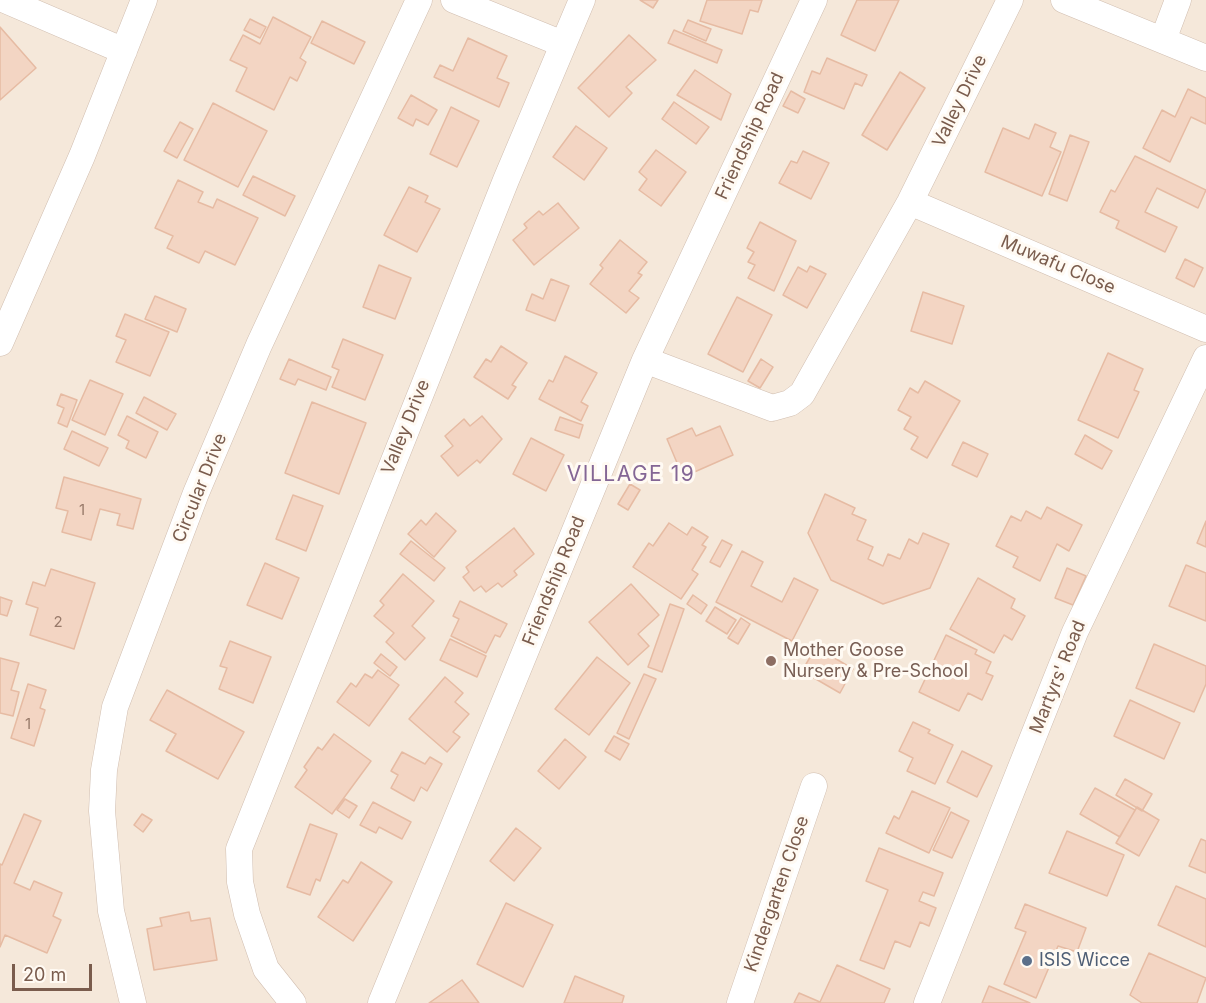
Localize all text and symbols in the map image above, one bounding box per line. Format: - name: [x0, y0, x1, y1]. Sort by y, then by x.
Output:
- street label: Valley Drive: [928, 51, 992, 151]
- street label: Friendship Road: [711, 69, 789, 203]
- street label: Muwafu Close: [997, 231, 1119, 299]
- street label: Valley Drive: [377, 376, 435, 478]
- street label: Circular Drive: [168, 430, 232, 546]
- district label: VILLAGE 19: [567, 462, 695, 488]
- house number: 1: [79, 501, 85, 519]
- street label: Friendship Road: [518, 513, 590, 649]
- house number: 2: [53, 613, 63, 631]
- street label: Martyrs' Road: [1026, 617, 1090, 737]
- place label: Mother Goose Nursery & Pre-School: [783, 640, 968, 682]
- marker: Mother Goose Nursery & Pre-School: [764, 654, 778, 668]
- house number: 1: [25, 715, 31, 733]
- street label: Kindergarten Close: [740, 813, 814, 975]
- place label: ISIS Wicce: [1039, 950, 1130, 972]
- scale bar: [15, 952, 94, 990]
- marker: ISIS Wicce: [1020, 954, 1034, 968]
- text: 20 m: [23, 964, 66, 985]

